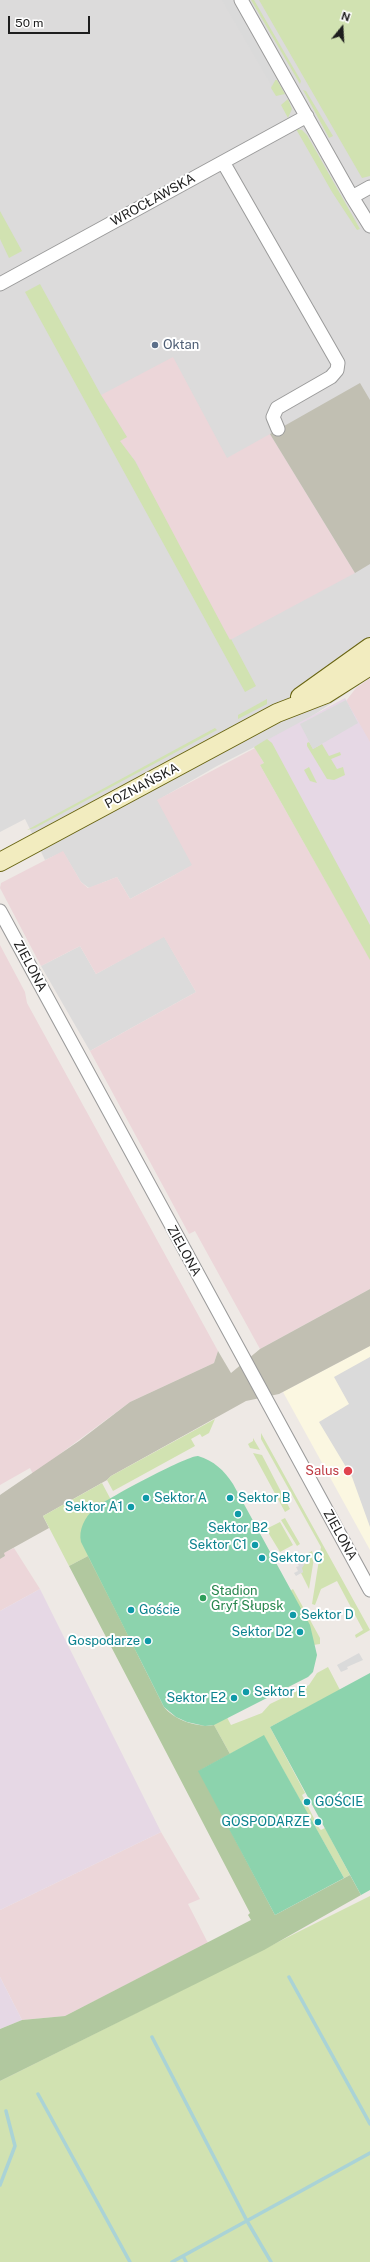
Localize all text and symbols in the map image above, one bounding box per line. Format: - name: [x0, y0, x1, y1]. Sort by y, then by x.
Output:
- scale bar: [10, 8, 92, 34]
- north arrow: [322, 8, 362, 48]
- text: N: [340, 10, 352, 24]
- text: 50 m: [15, 16, 43, 30]
- street label: WROCŁAWSKA: [108, 170, 198, 230]
- place label: Oktan: [163, 337, 199, 353]
- marker: Oktan: [150, 340, 160, 350]
- street label: POZNAŃSKA: [102, 760, 182, 812]
- street label: ZIELONA: [10, 938, 50, 994]
- street label: ZIELONA: [164, 1223, 204, 1279]
- place label: Salus: [305, 1463, 339, 1479]
- marker: Salus: [342, 1465, 354, 1477]
- place label: Sektor A: [154, 1490, 207, 1506]
- place label: Sektor B: [238, 1490, 290, 1506]
- marker: Sektor A: [141, 1493, 151, 1503]
- marker: Sektor B: [225, 1493, 235, 1503]
- place label: Sektor A1: [65, 1499, 123, 1515]
- marker: Sektor A1: [126, 1502, 136, 1512]
- street label: ZIELONA: [320, 1507, 360, 1563]
- marker: Sektor B2: [233, 1509, 243, 1519]
- place label: Sektor B2: [208, 1520, 268, 1536]
- place label: Sektor C1: [189, 1537, 247, 1553]
- marker: Sektor C1: [250, 1540, 260, 1550]
- place label: Sektor C: [270, 1550, 323, 1566]
- marker: Sektor C: [257, 1553, 267, 1563]
- place label: Stadion Gryf Słupsk: [211, 1583, 283, 1614]
- marker: Stadion Gryf Słupsk: [198, 1593, 208, 1603]
- place label: Goście: [139, 1602, 180, 1618]
- marker: Goście: [126, 1605, 136, 1615]
- place label: Sektor D: [301, 1607, 354, 1623]
- marker: Sektor D: [288, 1610, 298, 1620]
- place label: Sektor D2: [232, 1624, 292, 1640]
- marker: Sektor D2: [295, 1627, 305, 1637]
- place label: Gospodarze: [68, 1633, 140, 1649]
- marker: Gospodarze: [143, 1636, 153, 1646]
- place label: Sektor E: [254, 1684, 306, 1700]
- marker: Sektor E: [241, 1687, 251, 1697]
- place label: Sektor E2: [167, 1690, 226, 1706]
- marker: Sektor E2: [229, 1693, 239, 1703]
- place label: GOŚCIE: [315, 1794, 363, 1810]
- marker: GOŚCIE: [302, 1797, 312, 1807]
- place label: GOSPODARZE: [221, 1814, 310, 1830]
- marker: GOSPODARZE: [313, 1817, 323, 1827]

